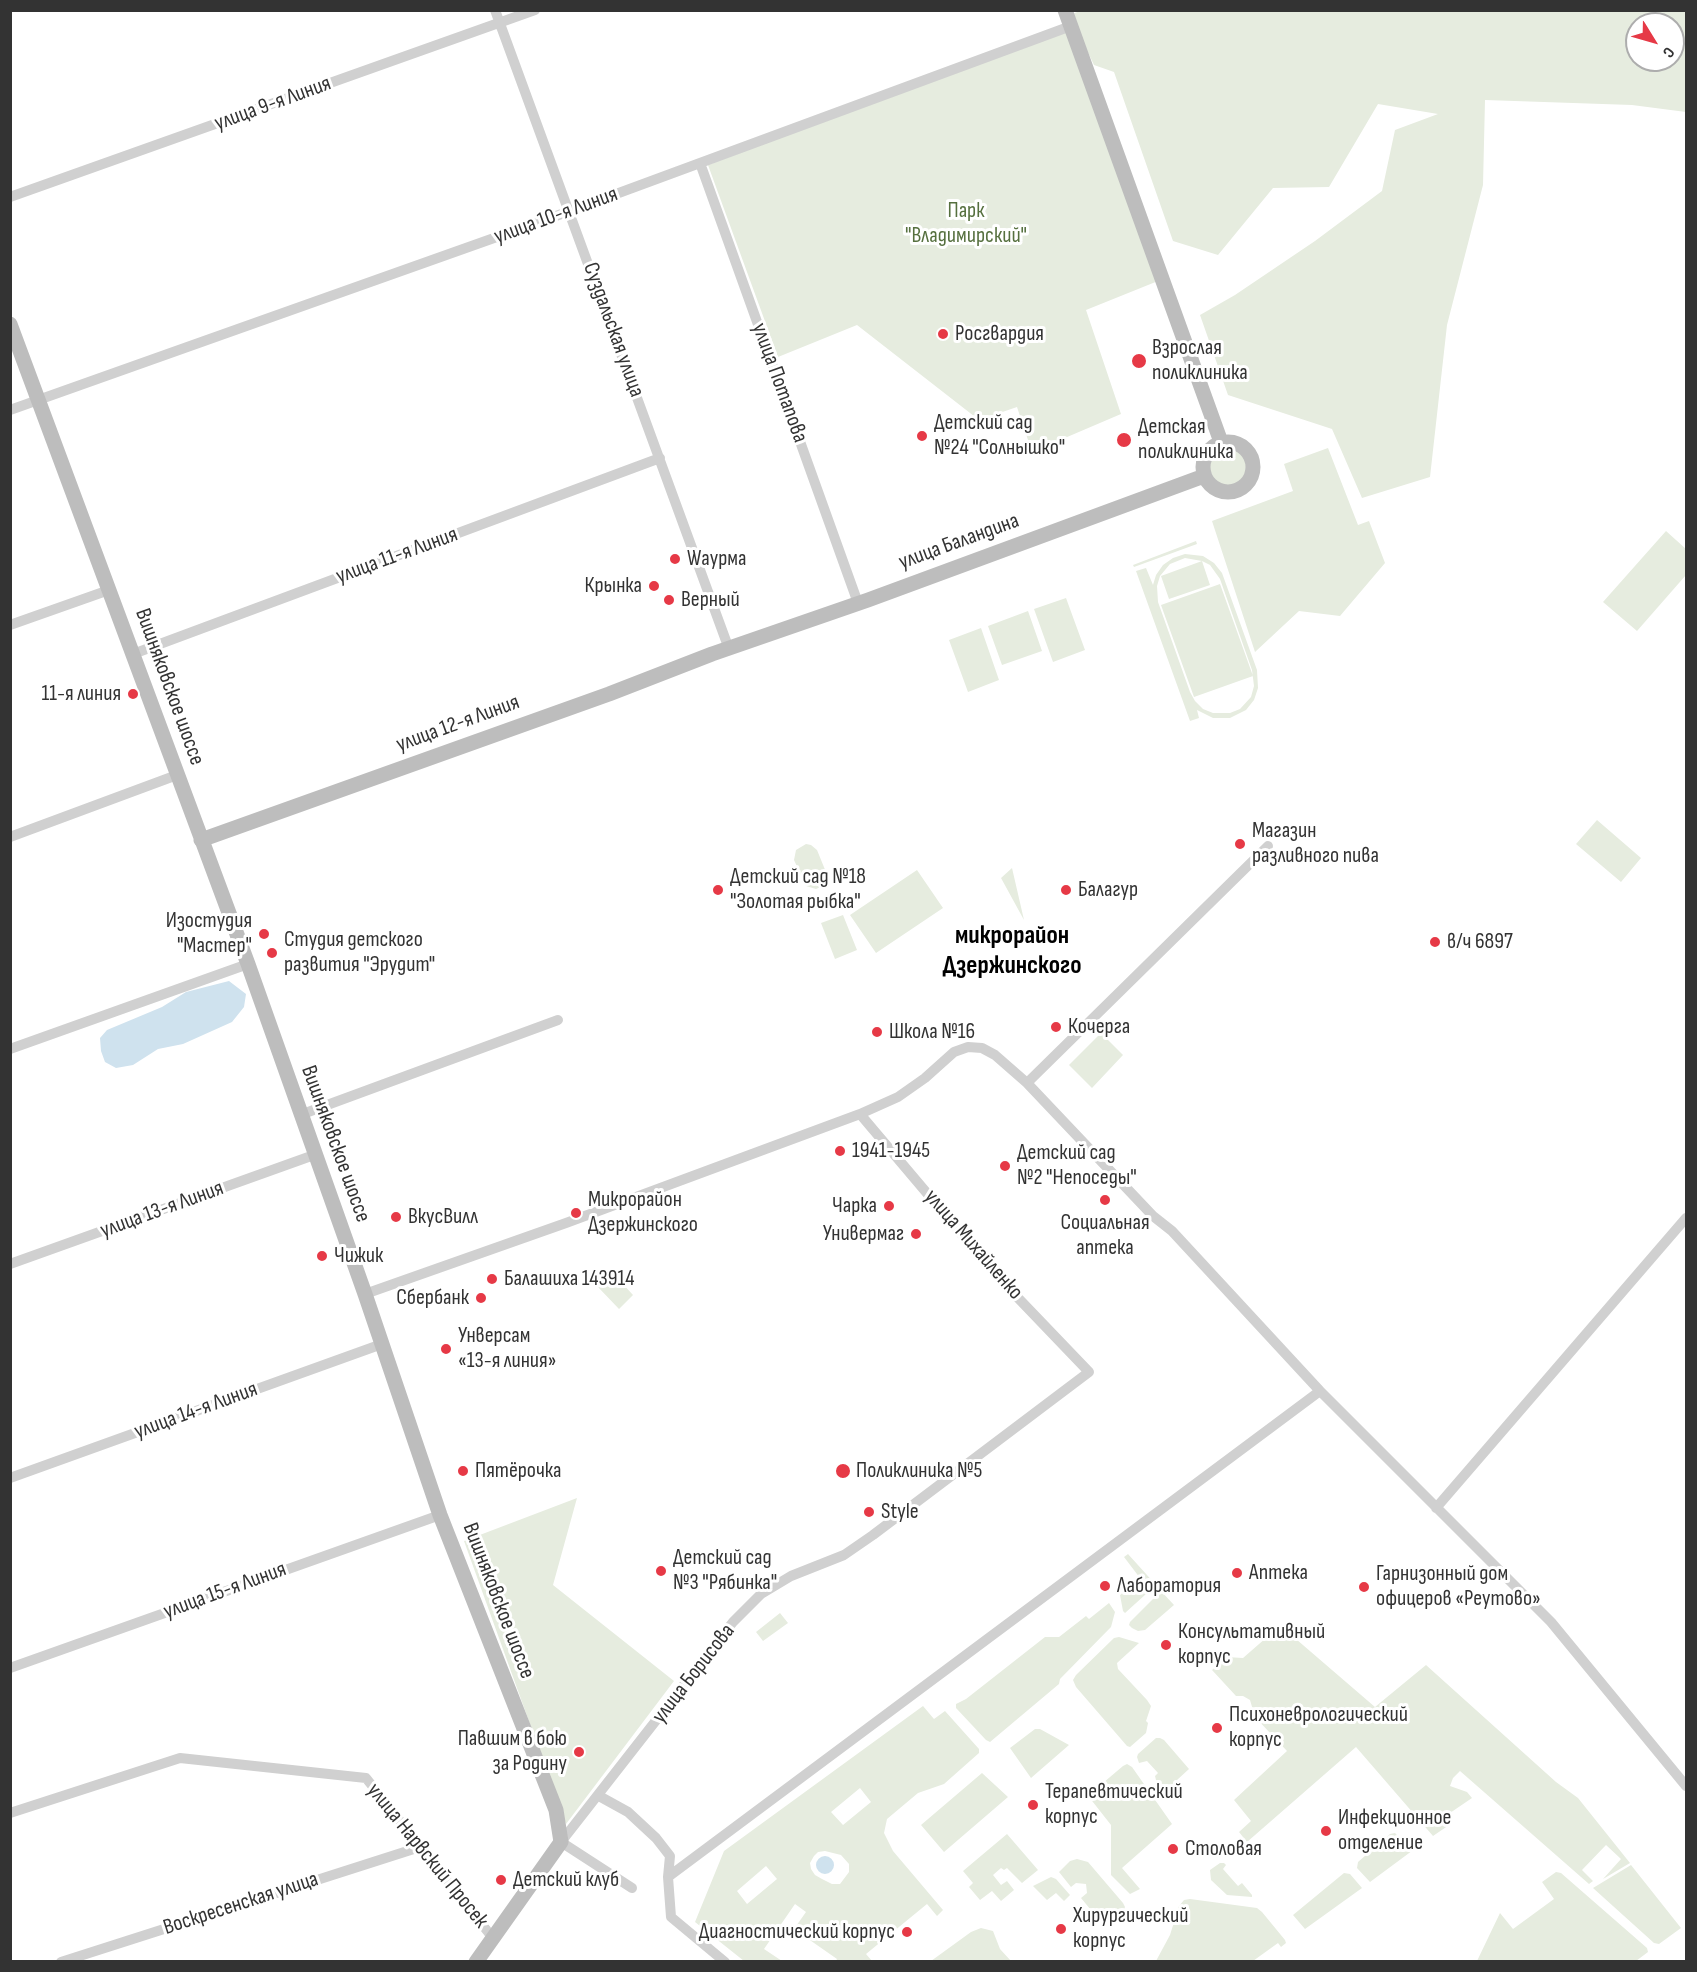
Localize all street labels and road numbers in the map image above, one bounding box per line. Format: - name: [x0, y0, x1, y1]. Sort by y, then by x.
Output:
- street label: улица 9-я Линия: [211, 71, 335, 137]
- street label: улица 10-я Линия: [491, 181, 621, 251]
- street label: Суздальская улица: [576, 259, 650, 401]
- street label: улица Потапова: [745, 320, 813, 446]
- street label: улица Баландина: [895, 508, 1023, 576]
- street label: улица 11-я Линия: [333, 522, 461, 590]
- street label: Вишняковское шоссе: [128, 605, 210, 769]
- street label: улица 12-я Линия: [393, 690, 523, 758]
- street label: Вишняковское шоссе: [294, 1062, 376, 1226]
- street label: улица 13-я Линия: [97, 1176, 227, 1244]
- street label: улица Михайленко: [918, 1184, 1028, 1306]
- street label: улица 14-я Линия: [131, 1377, 261, 1445]
- street label: Вишняковское шоссе: [456, 1519, 540, 1683]
- street label: улица 15-я Линия: [160, 1557, 290, 1625]
- street label: улица Борисова: [647, 1619, 741, 1729]
- street label: улица Нарвский Просек: [361, 1778, 493, 1934]
- street label: Воскресенская улица: [160, 1867, 322, 1941]

